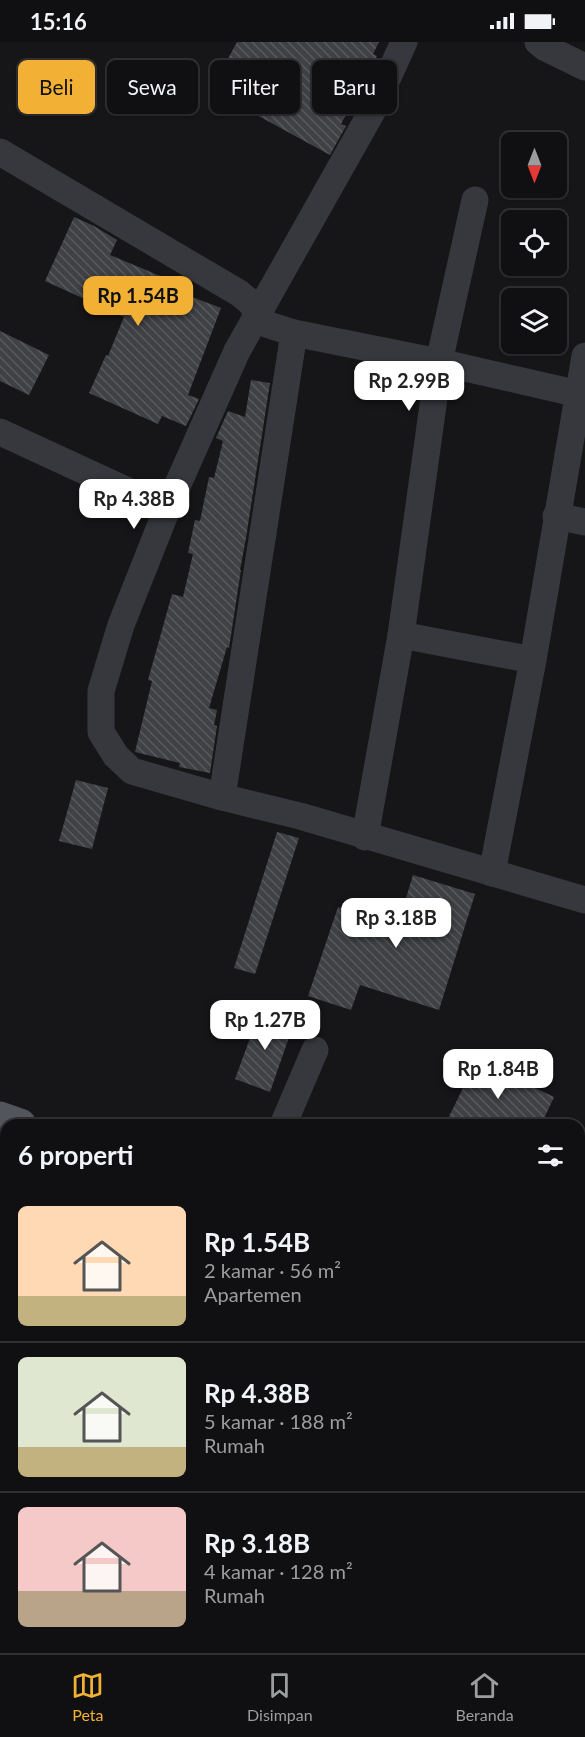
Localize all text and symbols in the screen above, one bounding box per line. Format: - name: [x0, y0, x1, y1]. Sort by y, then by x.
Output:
- text: 15:16: [30, 8, 87, 35]
- chip: Beli: [18, 60, 95, 114]
- chip: Sewa: [107, 60, 198, 114]
- chip: Filter: [210, 60, 300, 114]
- chip: Baru: [312, 60, 397, 114]
- north arrow: [501, 132, 567, 198]
- map controls: [501, 132, 567, 354]
- button: locate: [501, 210, 567, 276]
- pin: Rp 1.54B: [76, 276, 200, 327]
- text: Rp 1.54B: [97, 283, 179, 307]
- button: layers: [501, 288, 567, 354]
- pin: Rp 2.99B: [347, 361, 471, 412]
- text: Rp 2.99B: [368, 368, 450, 392]
- pin: Rp 4.38B: [72, 479, 196, 530]
- text: Rp 4.38B: [93, 486, 175, 510]
- pin: Rp 3.18B: [334, 898, 458, 949]
- text: Rp 3.18B: [355, 905, 437, 929]
- pin: Rp 1.27B: [203, 1000, 327, 1051]
- text: Rp 1.27B: [224, 1007, 306, 1031]
- pin: Rp 1.84B: [436, 1049, 560, 1100]
- text: Rp 1.84B: [457, 1056, 539, 1080]
- text: 6 properti: [18, 1139, 134, 1171]
- icon: filters: [534, 1139, 567, 1172]
- text: Rp 1.54B: [204, 1226, 310, 1258]
- icon: home: [66, 1230, 138, 1302]
- text: 2 kamar · 56 m²: [204, 1258, 341, 1282]
- text: Apartemen: [204, 1282, 302, 1306]
- text: Rp 4.38B: [204, 1377, 310, 1409]
- icon: home: [66, 1381, 138, 1453]
- text: 5 kamar · 188 m²: [204, 1409, 353, 1433]
- text: Rumah: [204, 1433, 265, 1457]
- text: Rp 3.18B: [204, 1527, 310, 1559]
- icon: home: [66, 1531, 138, 1603]
- text: 4 kamar · 128 m²: [204, 1559, 353, 1583]
- text: Rumah: [204, 1583, 265, 1607]
- tab: Peta: [71, 1669, 104, 1724]
- tab: Disimpan: [247, 1669, 313, 1724]
- tab: Beranda: [455, 1669, 514, 1724]

